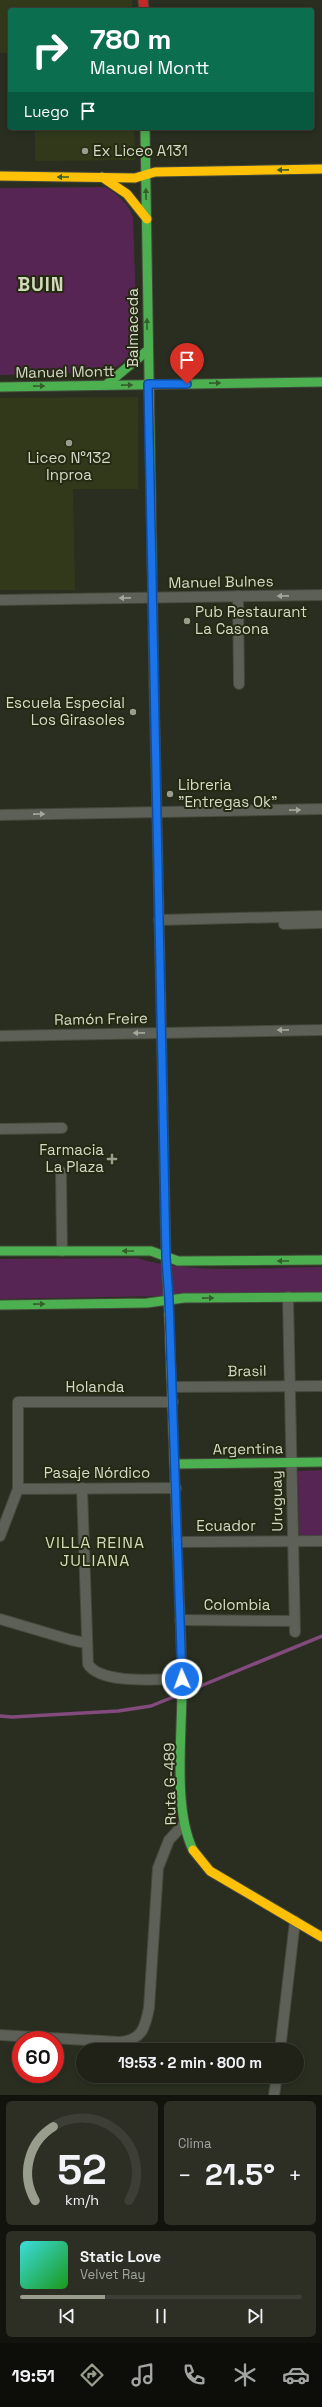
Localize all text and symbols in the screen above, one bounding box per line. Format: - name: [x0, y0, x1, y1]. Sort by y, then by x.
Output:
- text: 780 m: [90, 21, 171, 57]
- icon: right: [24, 24, 76, 76]
- text: Manuel Montt: [90, 56, 209, 79]
- icon: arrive: [77, 100, 99, 122]
- text: Luego: [24, 102, 69, 121]
- place label: Ex Liceo A131: [93, 141, 188, 160]
- marker: Ex Liceo A131: [80, 146, 90, 156]
- one-way arrow: [276, 167, 289, 173]
- one-way arrow: [56, 174, 69, 180]
- one-way arrow: [143, 187, 149, 200]
- district label: BUIN: [17, 272, 65, 297]
- street label: Balmaceda: [123, 288, 142, 368]
- one-way arrow: [144, 318, 151, 330]
- pin: [170, 343, 204, 384]
- icon: arrive: [176, 349, 198, 371]
- street label: Manuel Montt: [15, 361, 115, 382]
- one-way arrow: [209, 380, 222, 386]
- one-way arrow: [121, 382, 134, 388]
- one-way arrow: [33, 383, 46, 389]
- marker: Liceo N°132 Inproa: [64, 438, 74, 448]
- place label: Liceo N°132 Inproa: [28, 448, 110, 484]
- street label: Manuel Bulnes: [168, 571, 274, 592]
- one-way arrow: [276, 593, 289, 599]
- one-way arrow: [118, 595, 131, 601]
- place label: Pub Restaurant La Casona: [195, 602, 307, 638]
- marker: Pub Restaurant La Casona: [182, 616, 192, 626]
- place label: Escuela Especial Los Girasoles: [6, 693, 125, 729]
- marker: Escuela Especial Los Girasoles: [128, 707, 138, 717]
- place label: Libreria "Entregas Ok": [178, 775, 277, 811]
- marker: Libreria "Entregas Ok": [165, 789, 175, 799]
- one-way arrow: [289, 806, 301, 813]
- one-way arrow: [33, 811, 46, 817]
- street label: Ramón Freire: [54, 1008, 148, 1029]
- one-way arrow: [276, 1027, 289, 1033]
- one-way arrow: [132, 1030, 145, 1036]
- place label: Farmacia La Plaza: [39, 1140, 104, 1176]
- marker: Farmacia La Plaza: [107, 1154, 117, 1164]
- one-way arrow: [121, 1248, 134, 1254]
- one-way arrow: [276, 1258, 289, 1264]
- one-way arrow: [202, 1295, 215, 1301]
- one-way arrow: [33, 1301, 45, 1308]
- street label: Brasil: [227, 1361, 267, 1380]
- street label: Holanda: [66, 1377, 125, 1396]
- street label: Argentina: [212, 1438, 284, 1459]
- street label: Pasaje Nórdico: [44, 1463, 150, 1482]
- street label: Uruguay: [266, 1470, 287, 1532]
- street label: Ecuador: [196, 1516, 256, 1535]
- district label: VILLA REINA JULIANA: [45, 1532, 145, 1571]
- street label: Colombia: [204, 1595, 271, 1614]
- position arrow: [161, 1658, 203, 1700]
- street label: Ruta G-489: [159, 1743, 180, 1825]
- speed limit sign: 60: [12, 2031, 64, 2083]
- text: 19:53 · 2 min · 800 m: [118, 2053, 262, 2072]
- text: Clima: [178, 2135, 211, 2152]
- text: 52: [57, 2143, 107, 2196]
- text: 21.5°: [205, 2155, 275, 2194]
- text: −: [178, 2161, 192, 2189]
- text: +: [288, 2161, 302, 2189]
- text: km/h: [65, 2191, 99, 2209]
- text: Static Love: [80, 2247, 161, 2266]
- text: Velvet Ray: [80, 2266, 145, 2283]
- icon: previous: [56, 2305, 78, 2327]
- icon: pause: [150, 2305, 172, 2327]
- icon: next: [244, 2305, 266, 2327]
- icon: directions: [78, 2361, 106, 2389]
- icon: music: [129, 2361, 157, 2389]
- icon: phone: [180, 2361, 208, 2389]
- icon: climate: [231, 2361, 259, 2389]
- icon: car: [282, 2361, 310, 2389]
- text: 19:51: [12, 2364, 55, 2387]

